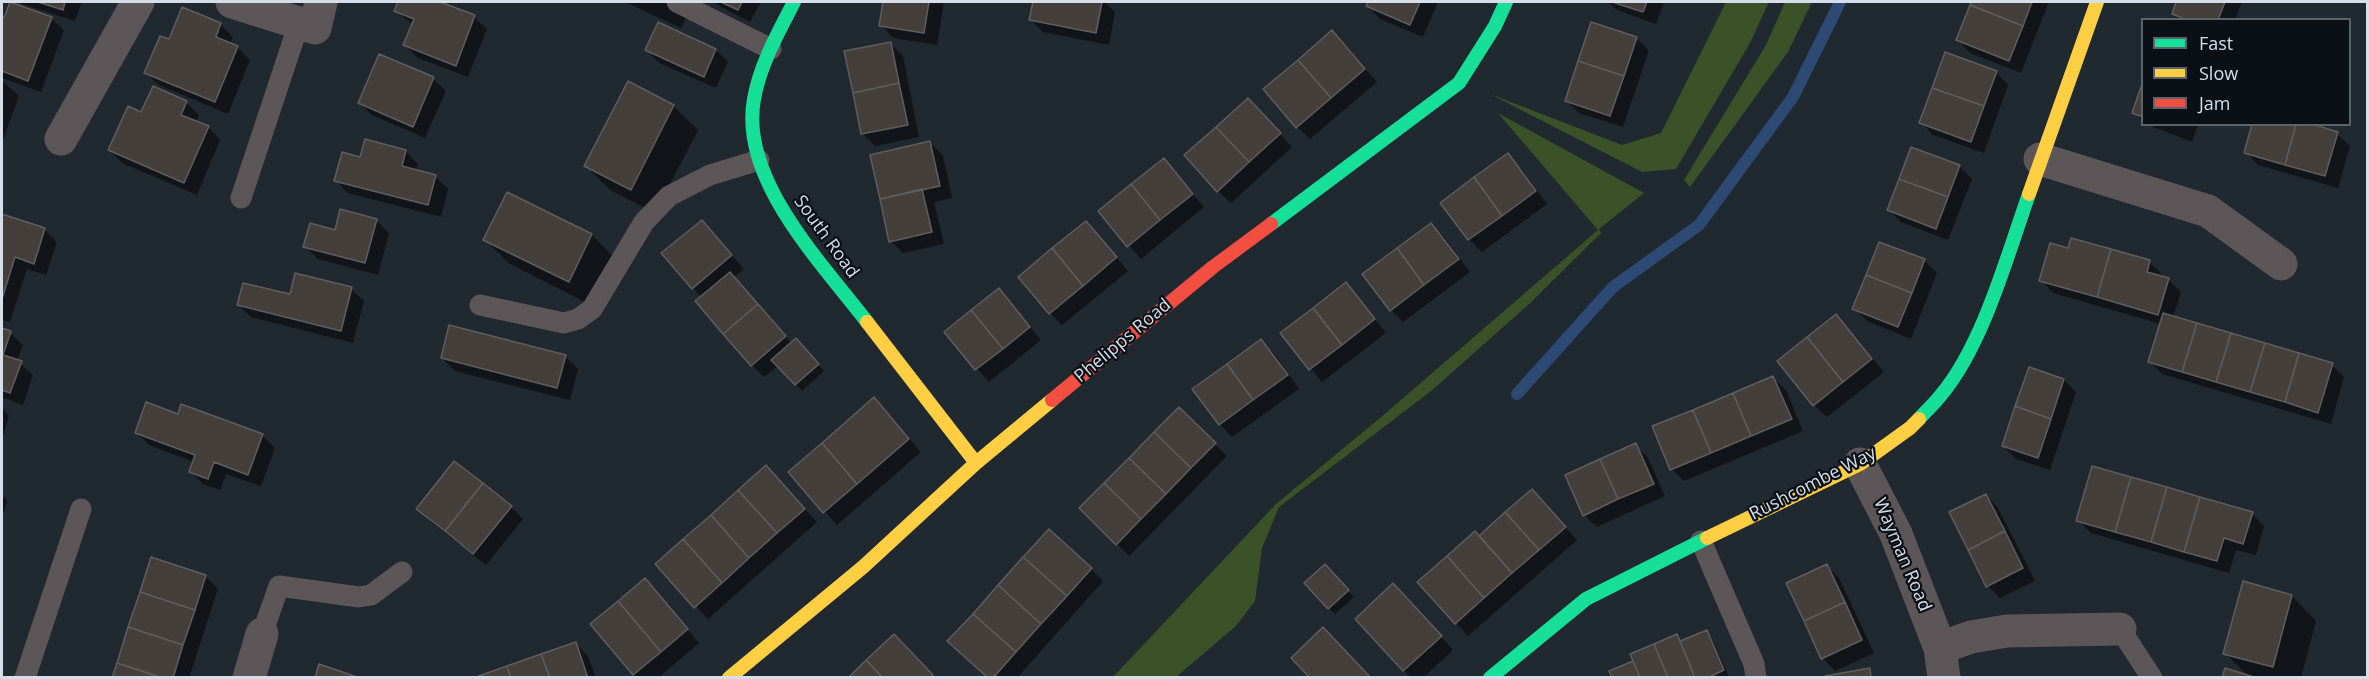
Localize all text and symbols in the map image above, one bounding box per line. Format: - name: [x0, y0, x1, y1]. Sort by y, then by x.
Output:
- legend: [2141, 18, 2351, 126]
- text: Fast: [2199, 31, 2233, 55]
- text: Slow: [2199, 61, 2238, 85]
- text: Jam: [2199, 91, 2231, 115]
- street label: South Road: [789, 191, 863, 283]
- street label: Phelipps Road: [1070, 294, 1176, 388]
- street label: Rushcombe Way: [1746, 443, 1880, 525]
- street label: Wayman Road: [1868, 495, 1936, 615]

